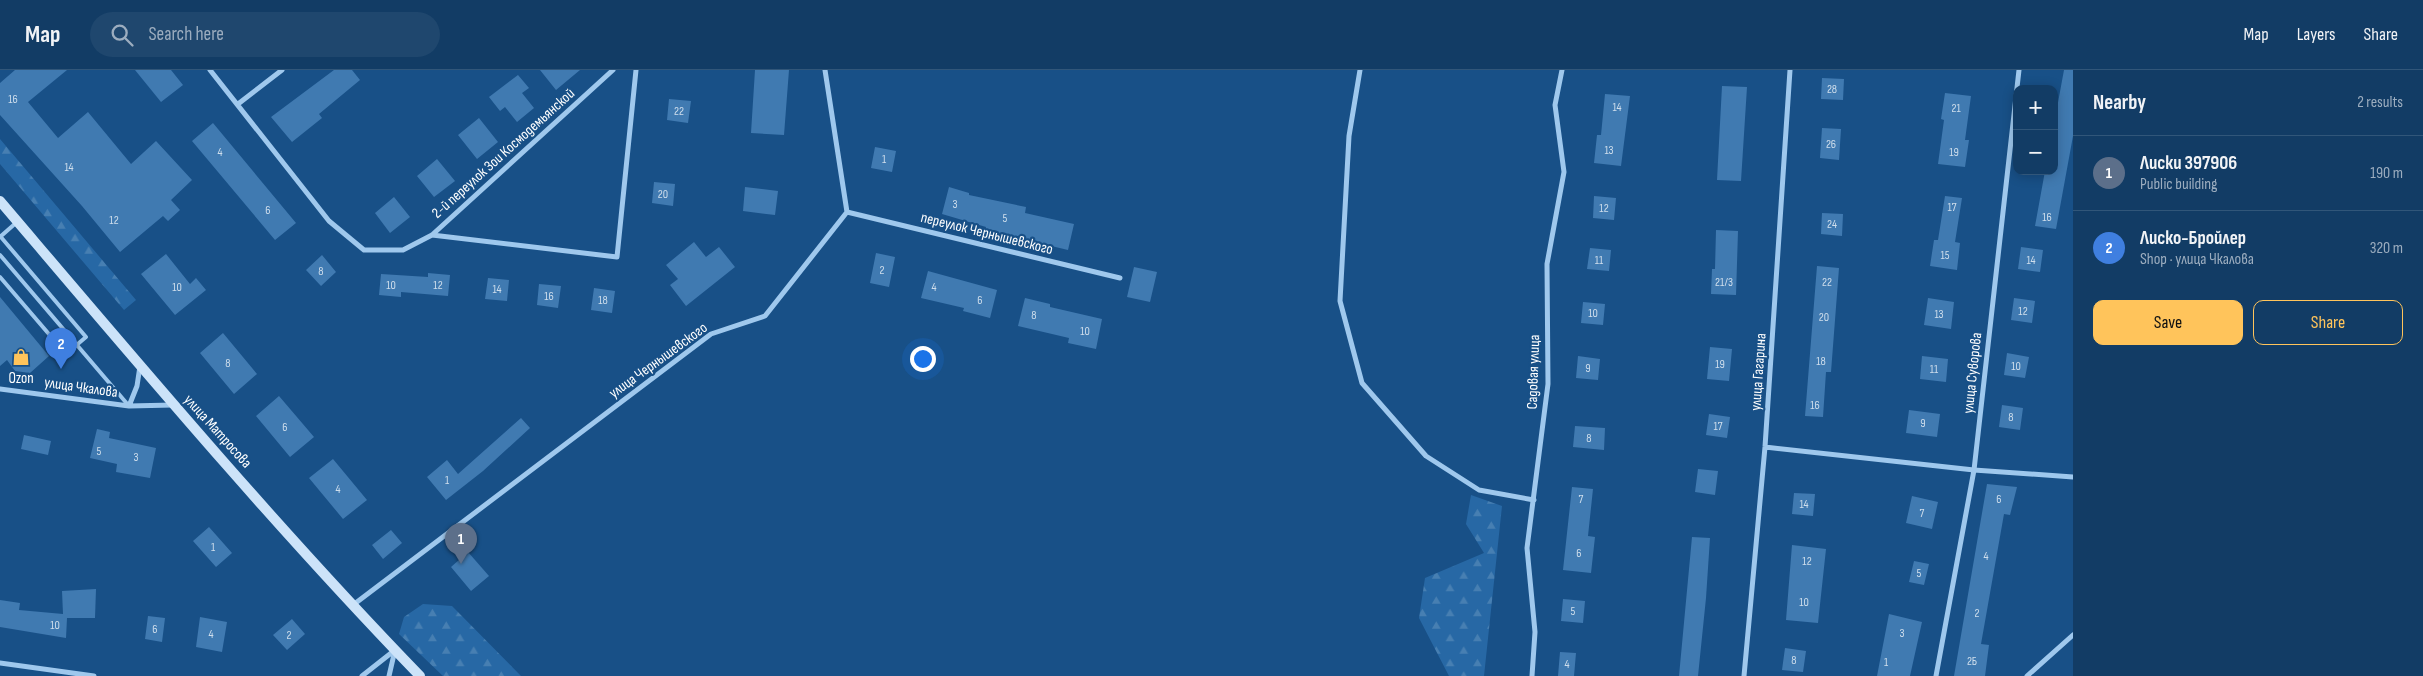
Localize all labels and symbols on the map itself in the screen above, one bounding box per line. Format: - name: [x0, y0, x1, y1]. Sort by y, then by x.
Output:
- house number: 28: [1827, 82, 1837, 97]
- street label: 2-й переулок Зои Космодемьянской: [428, 84, 579, 223]
- house number: 16: [8, 92, 18, 107]
- house number: 14: [1612, 100, 1622, 115]
- house number: 21: [1951, 101, 1961, 116]
- house number: 22: [674, 104, 684, 119]
- house number: 26: [1826, 137, 1836, 152]
- house number: 13: [1604, 143, 1614, 158]
- house number: 4: [217, 145, 223, 160]
- house number: 19: [1949, 145, 1959, 160]
- house number: 1: [882, 152, 887, 167]
- house number: 14: [64, 160, 74, 175]
- house number: 20: [658, 187, 668, 202]
- house number: 3: [952, 197, 958, 212]
- house number: 17: [1948, 200, 1957, 215]
- house number: 12: [1599, 201, 1609, 216]
- house number: 6: [265, 203, 271, 218]
- street label: переулок Чернышевского: [919, 208, 1055, 259]
- house number: 16: [2042, 210, 2052, 225]
- house number: 5: [1003, 211, 1008, 226]
- house number: 12: [109, 213, 119, 228]
- house number: 24: [1827, 217, 1837, 232]
- house number: 15: [1940, 248, 1950, 263]
- house number: 11: [1595, 253, 1604, 268]
- house number: 14: [2026, 253, 2036, 268]
- house number: 2: [880, 263, 885, 278]
- house number: 8: [318, 264, 324, 279]
- house number: 21/3: [1715, 275, 1733, 290]
- house number: 22: [1822, 275, 1832, 290]
- house number: 10: [386, 278, 396, 293]
- house number: 12: [433, 278, 443, 293]
- house number: 10: [172, 280, 182, 295]
- house number: 4: [931, 280, 937, 295]
- house number: 14: [492, 282, 502, 297]
- house number: 16: [544, 289, 554, 304]
- house number: 18: [598, 293, 608, 308]
- house number: 6: [977, 293, 983, 308]
- house number: 12: [2018, 304, 2028, 319]
- house number: 10: [1588, 306, 1598, 321]
- house number: 13: [1934, 307, 1944, 322]
- house number: 8: [1031, 308, 1037, 323]
- house number: 20: [1819, 310, 1829, 325]
- street label: улица Чернышевского: [605, 318, 711, 403]
- house number: 10: [1080, 324, 1090, 339]
- pin: 2: [45, 328, 77, 369]
- street label: улица Суворова: [1959, 331, 1986, 415]
- street label: улица Гагарина: [1746, 332, 1771, 411]
- street label: Садовая улица: [1523, 334, 1544, 410]
- your location: [910, 346, 936, 372]
- shop icon: Ozon: [11, 347, 31, 367]
- house number: 18: [1816, 354, 1826, 369]
- house number: 8: [225, 356, 231, 371]
- house number: 19: [1715, 357, 1725, 372]
- house number: 10: [2011, 359, 2021, 374]
- house number: 9: [1585, 361, 1591, 376]
- house number: 11: [1930, 362, 1939, 377]
- place label: Ozon: [8, 369, 34, 388]
- street label: улица Чкалова: [43, 373, 119, 402]
- street label: улица Матросова: [180, 391, 256, 472]
- house number: 16: [1810, 398, 1820, 413]
- house number: 8: [2008, 410, 2014, 425]
- house number: 9: [1920, 416, 1926, 431]
- house number: 17: [1714, 419, 1723, 434]
- house number: 6: [282, 420, 288, 435]
- house number: 8: [1586, 431, 1592, 446]
- house number: 5: [97, 444, 102, 459]
- house number: 3: [133, 450, 139, 465]
- house number: 1: [445, 473, 450, 488]
- house number: 4: [335, 482, 341, 497]
- house number: 7: [1579, 492, 1584, 507]
- house number: 6: [1996, 492, 2002, 507]
- house number: 14: [1799, 497, 1809, 512]
- house number: 7: [1920, 506, 1925, 521]
- pin: 1: [445, 523, 477, 564]
- house number: 1: [211, 540, 216, 555]
- house number: 6: [1576, 546, 1582, 561]
- house number: 4: [1983, 549, 1989, 564]
- house number: 12: [1802, 554, 1812, 569]
- house number: 5: [1917, 566, 1922, 581]
- house number: 10: [1799, 595, 1809, 610]
- house number: 5: [1571, 604, 1576, 619]
- house number: 2: [1975, 606, 1980, 621]
- house number: 10: [50, 618, 60, 633]
- house number: 6: [152, 622, 158, 637]
- house number: 3: [1899, 626, 1905, 641]
- house number: 4: [208, 627, 214, 642]
- house number: 2: [287, 628, 292, 643]
- house number: 8: [1791, 653, 1797, 668]
- house number: 2Б: [1967, 654, 1977, 669]
- house number: 1: [1884, 655, 1889, 670]
- house number: 4: [1564, 657, 1570, 672]

